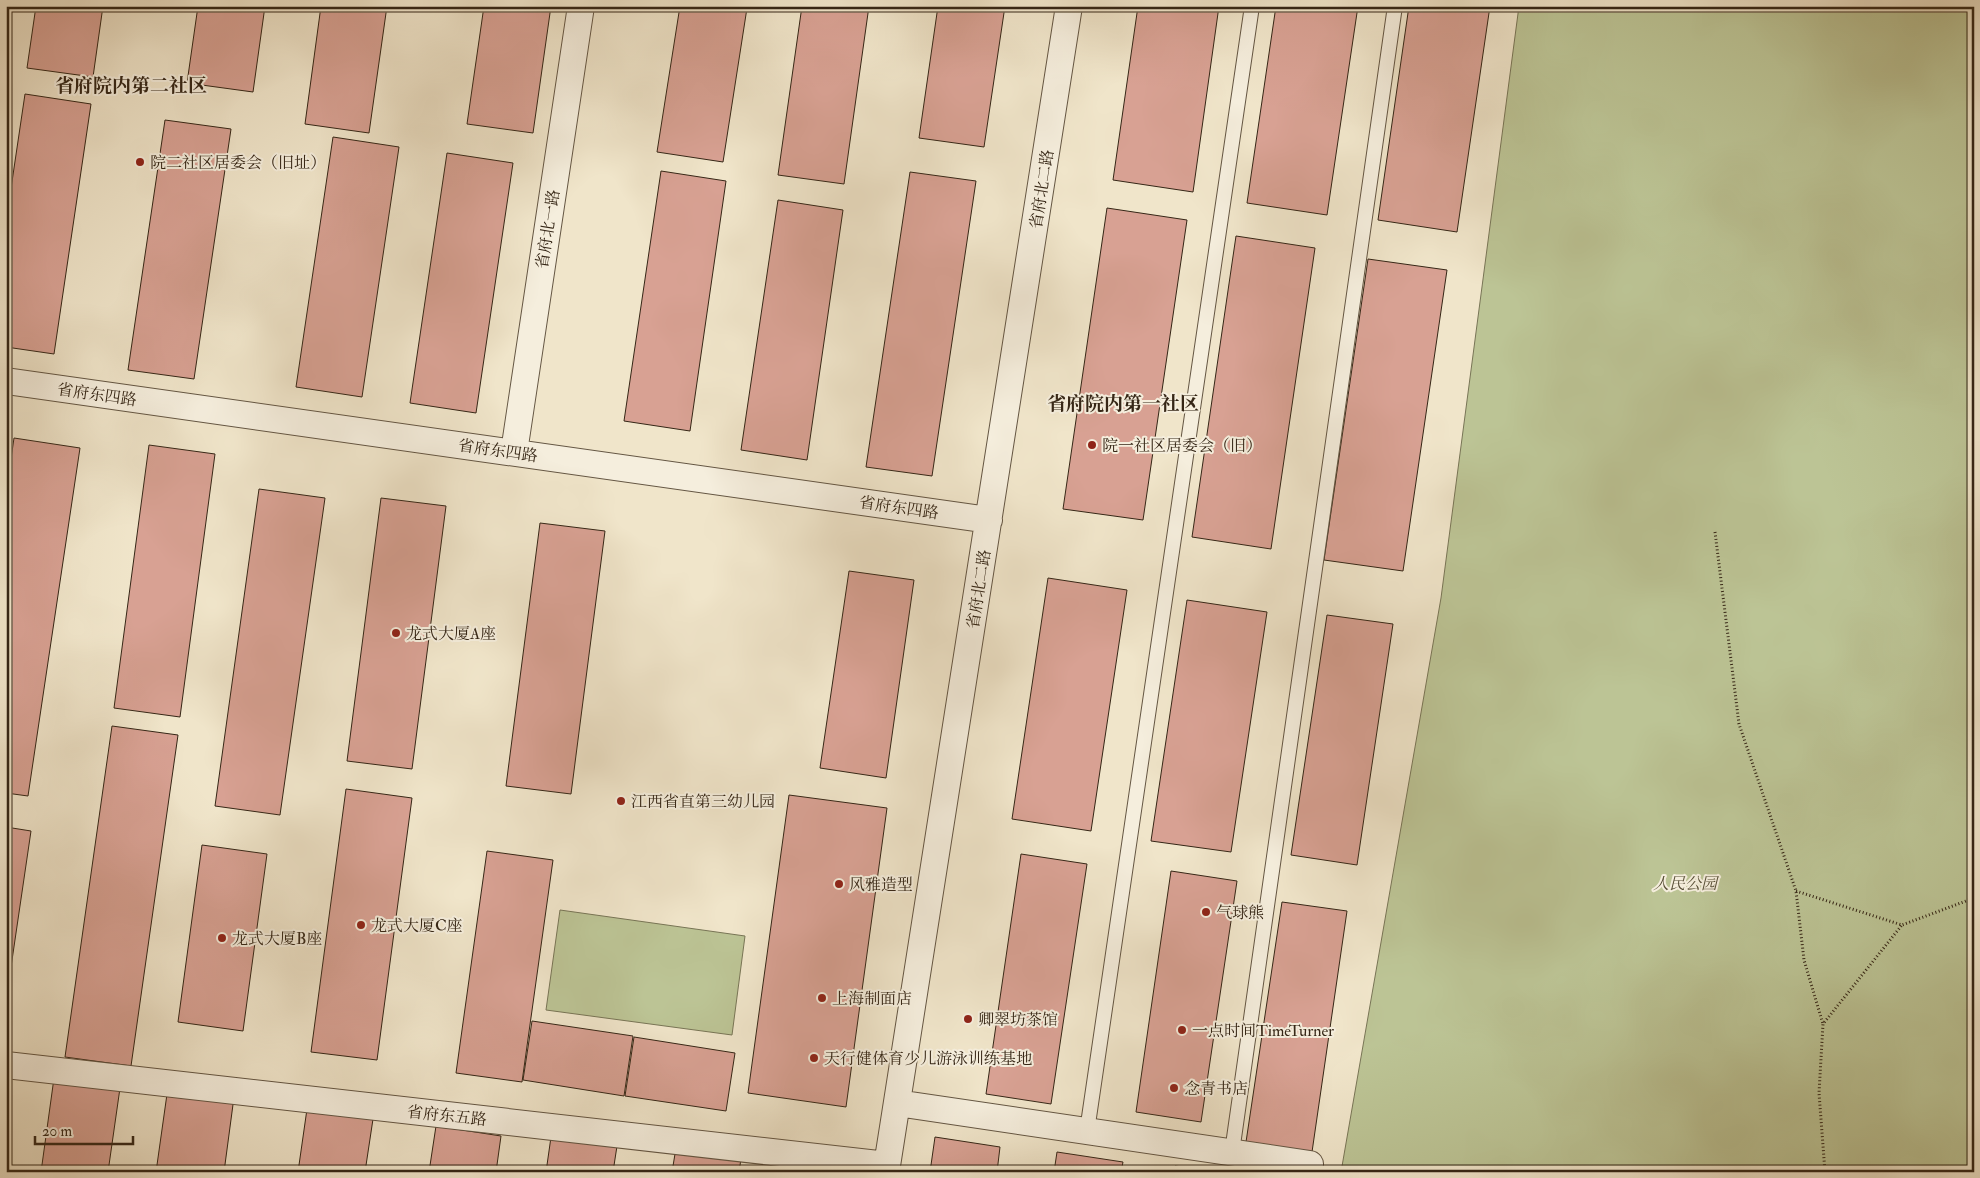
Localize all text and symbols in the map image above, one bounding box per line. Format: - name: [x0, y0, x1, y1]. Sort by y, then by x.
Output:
- district label: 省府院内第二社区: [55, 74, 207, 98]
- street label: 省府北二路: [1026, 148, 1058, 230]
- place label: 院二社区居委会（旧址）: [150, 153, 326, 173]
- marker: 院二社区居委会（旧址）: [134, 156, 146, 168]
- street label: 省府北一路: [532, 188, 564, 270]
- street label: 省府东四路: [56, 380, 138, 410]
- district label: 省府院内第一社区: [1047, 392, 1199, 416]
- street label: 省府东四路: [457, 436, 539, 466]
- place label: 院一社区居委会（旧）: [1102, 436, 1262, 456]
- marker: 院一社区居委会（旧）: [1086, 439, 1098, 451]
- street label: 省府东四路: [858, 493, 940, 523]
- street label: 省府北二路: [963, 548, 995, 630]
- place label: 龙式大厦A座: [406, 624, 496, 644]
- marker: 龙式大厦A座: [390, 627, 402, 639]
- place label: 江西省直第三幼儿园: [631, 792, 775, 812]
- marker: 江西省直第三幼儿园: [615, 795, 627, 807]
- park label: 人民公园: [1653, 874, 1720, 894]
- place label: 风雅造型: [849, 875, 913, 895]
- marker: 风雅造型: [833, 878, 845, 890]
- place label: 气球熊: [1216, 903, 1264, 923]
- marker: 气球熊: [1200, 906, 1212, 918]
- place label: 龙式大厦C座: [371, 916, 463, 936]
- marker: 龙式大厦C座: [355, 919, 367, 931]
- place label: 龙式大厦B座: [232, 929, 323, 949]
- marker: 龙式大厦B座: [216, 932, 228, 944]
- place label: 上海制面店: [832, 989, 912, 1009]
- marker: 上海制面店: [816, 992, 828, 1004]
- place label: 卿翠坊茶馆: [978, 1010, 1058, 1030]
- marker: 卿翠坊茶馆: [962, 1013, 974, 1025]
- place label: 一点时间TimeTurner: [1192, 1021, 1334, 1041]
- marker: 一点时间TimeTurner: [1176, 1024, 1188, 1036]
- place label: 天行健体育少儿游泳训练基地: [824, 1049, 1032, 1069]
- marker: 天行健体育少儿游泳训练基地: [808, 1052, 820, 1064]
- place label: 念青书店: [1184, 1079, 1248, 1099]
- marker: 念青书店: [1168, 1082, 1180, 1094]
- street label: 省府东五路: [406, 1102, 488, 1130]
- scale bar: [35, 1113, 132, 1145]
- text: 20 m: [42, 1122, 72, 1141]

